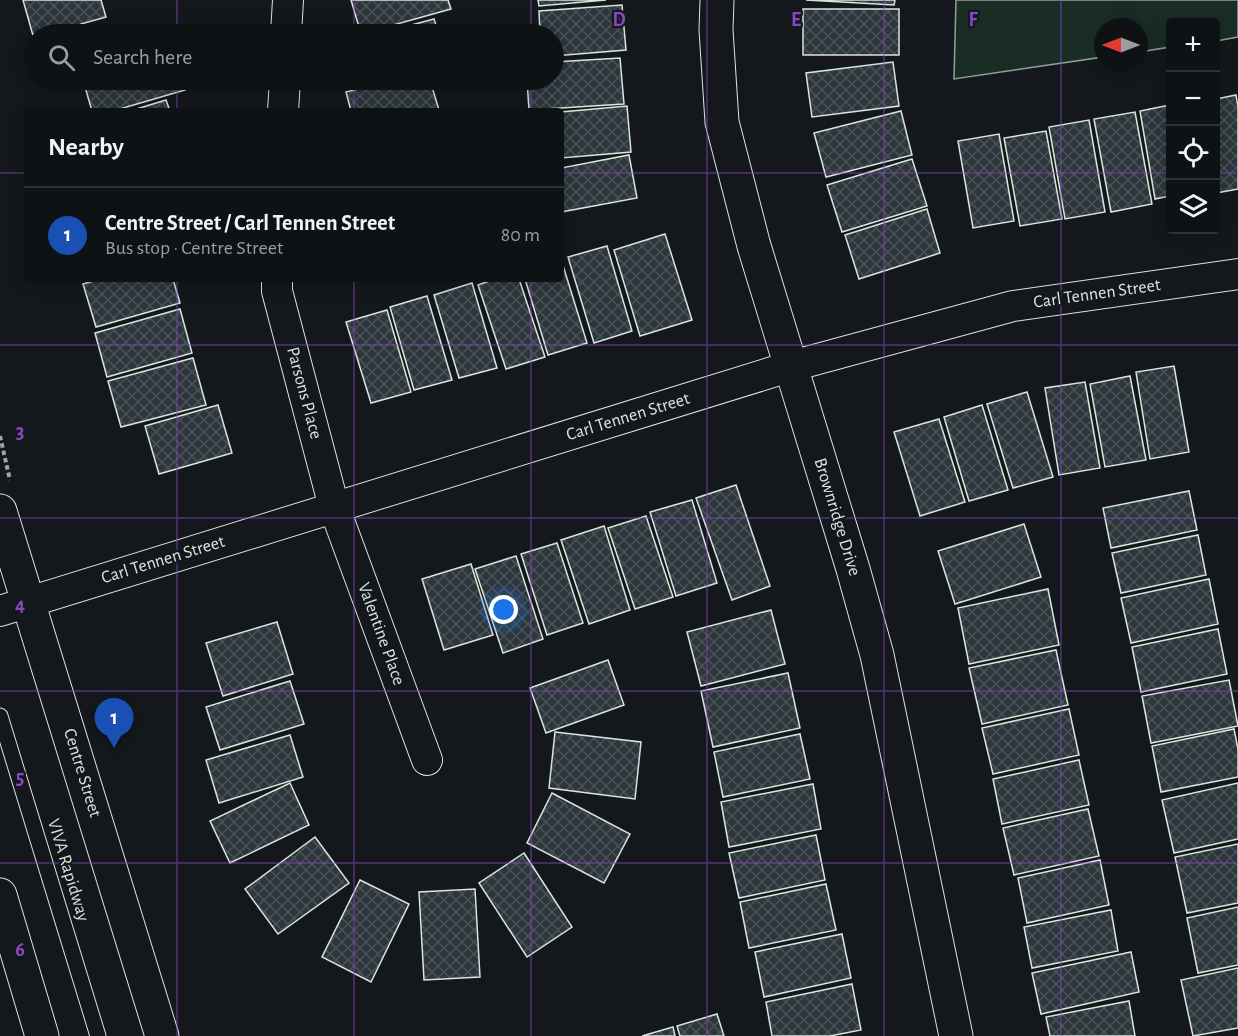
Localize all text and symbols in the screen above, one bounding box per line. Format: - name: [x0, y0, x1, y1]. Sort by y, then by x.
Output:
- text: D: [612, 10, 626, 30]
- text: E: [791, 10, 801, 30]
- text: F: [968, 10, 978, 30]
- north arrow: [1094, 18, 1148, 72]
- map controls: [1166, 18, 1220, 234]
- button: +: [1166, 18, 1220, 72]
- search box: [24, 24, 564, 90]
- icon: search: [45, 41, 78, 74]
- text: Search here: [93, 46, 192, 68]
- button: −: [1166, 72, 1220, 126]
- button: locate: [1166, 126, 1220, 180]
- text: Nearby: [48, 134, 124, 160]
- button: layers: [1166, 180, 1220, 234]
- text: Centre Street / Carl Tennen Street: [105, 212, 395, 234]
- text: 1: [64, 225, 71, 245]
- text: 80 m: [501, 225, 540, 245]
- text: Bus stop · Centre Street: [105, 238, 283, 258]
- street label: Carl Tennen Street: [1032, 276, 1162, 312]
- street label: Parsons Place: [283, 345, 325, 441]
- street label: Carl Tennen Street: [564, 390, 692, 444]
- text: 3: [16, 422, 24, 442]
- street label: Brownridge Drive: [811, 456, 863, 578]
- street label: Carl Tennen Street: [99, 533, 227, 587]
- street label: Valentine Place: [354, 580, 408, 688]
- text: 4: [15, 595, 25, 615]
- your location: [489, 595, 518, 624]
- pin: 1: [94, 698, 134, 748]
- street label: Centre Street: [60, 726, 104, 820]
- text: 5: [16, 768, 24, 788]
- street label: VIVA Rapidway: [44, 817, 92, 924]
- text: 6: [15, 940, 25, 960]

